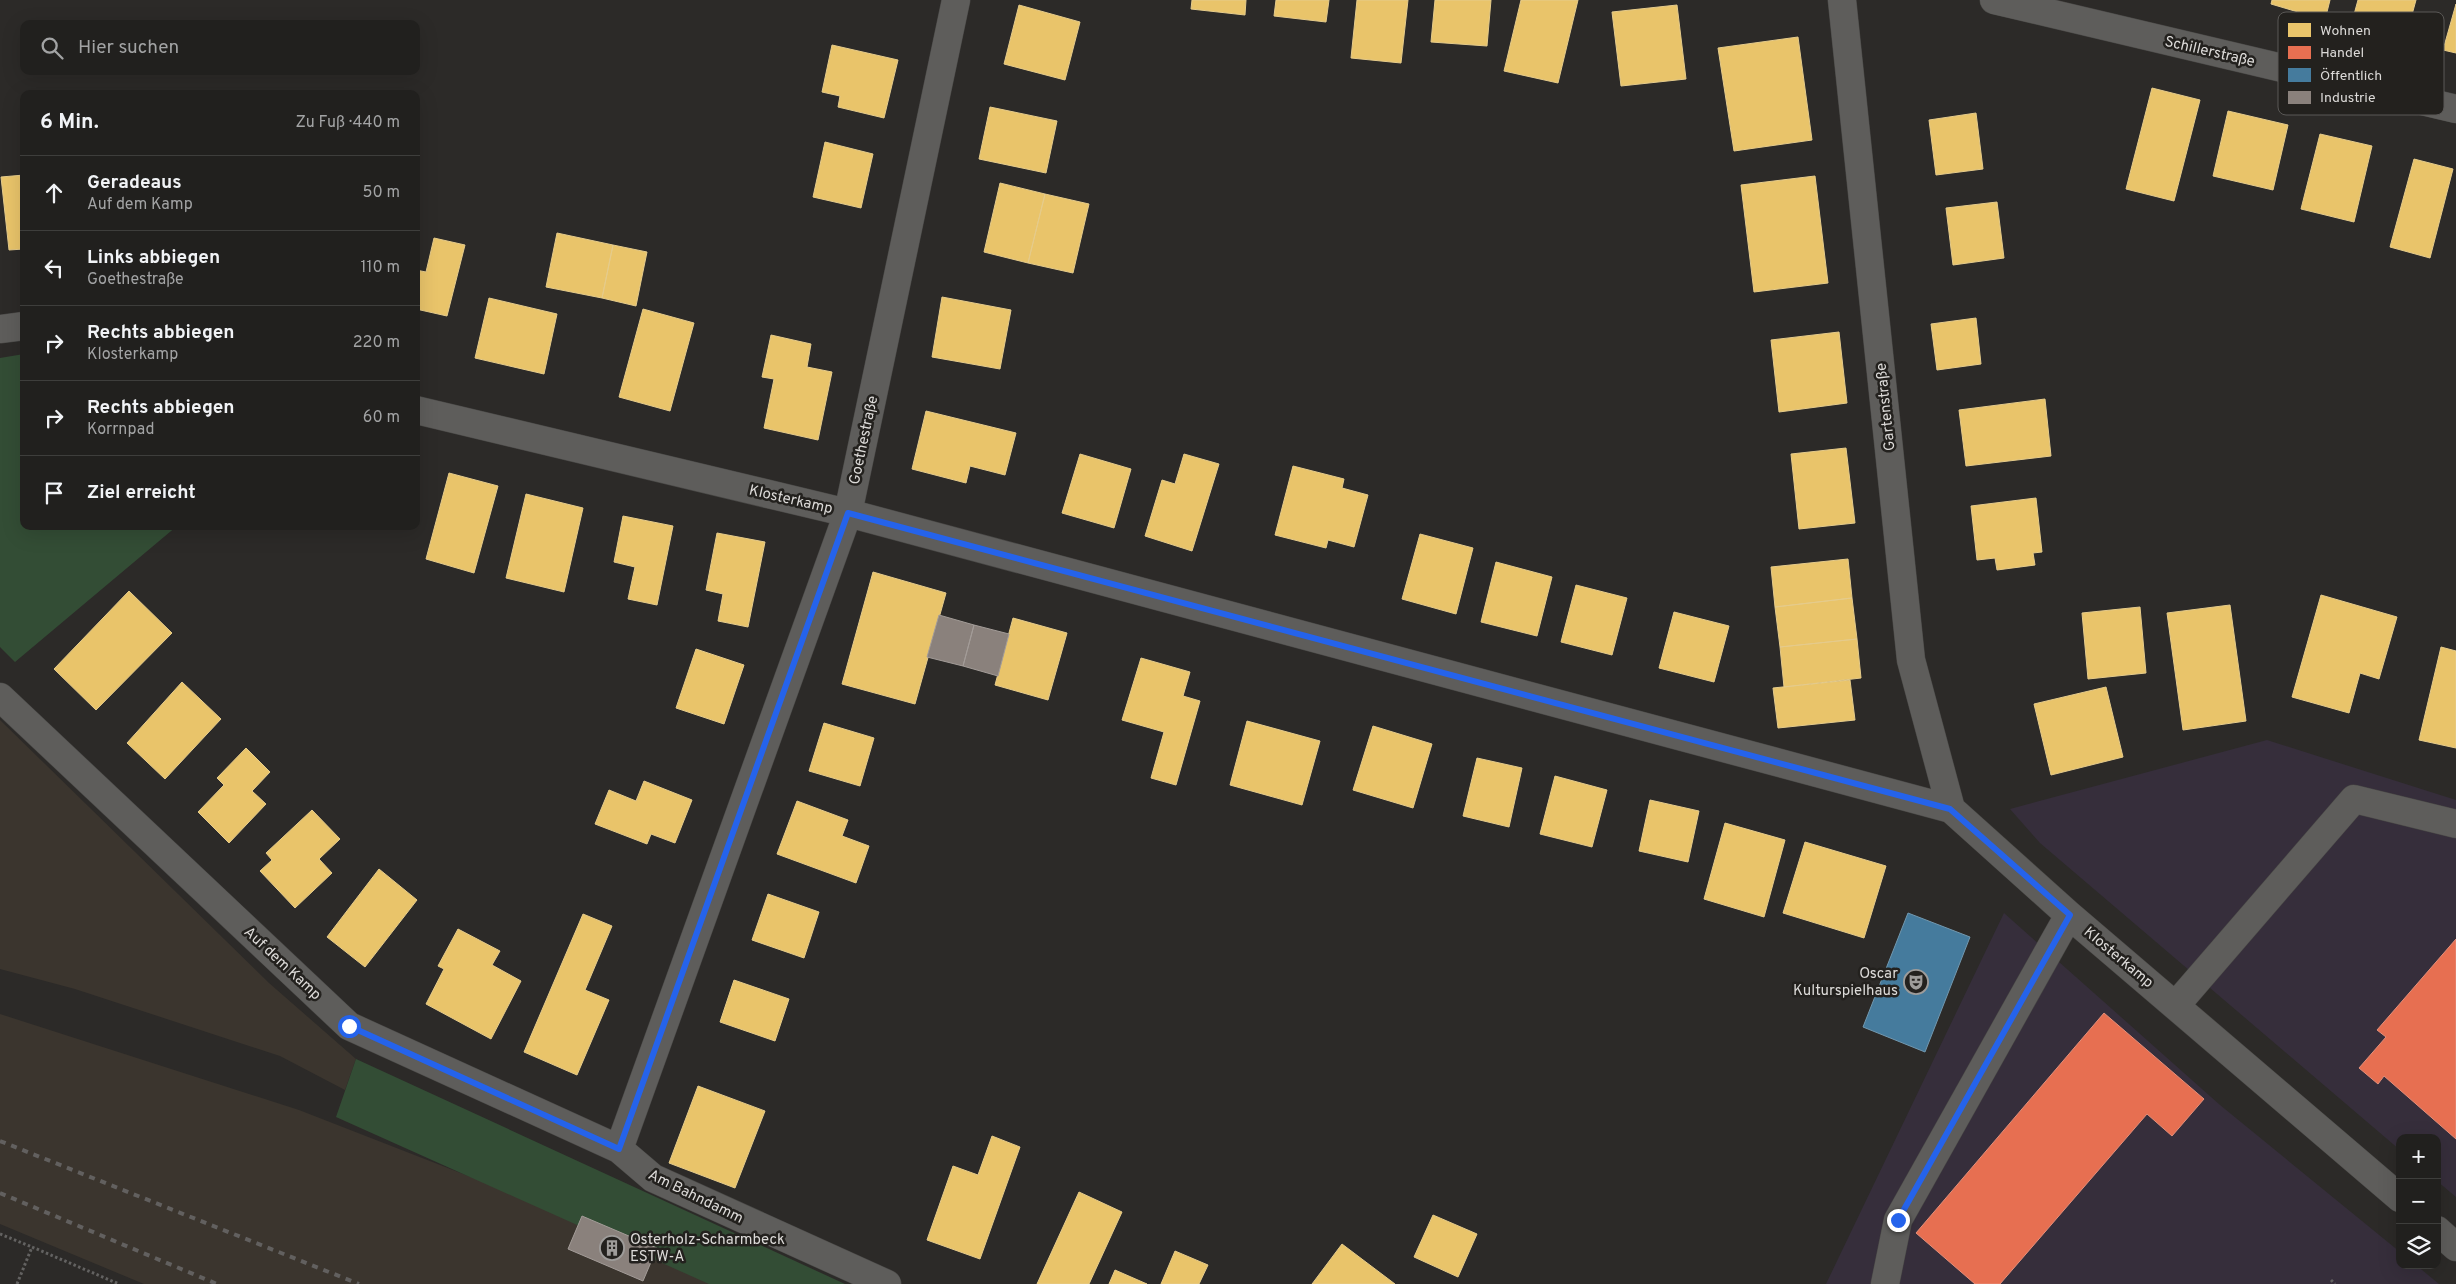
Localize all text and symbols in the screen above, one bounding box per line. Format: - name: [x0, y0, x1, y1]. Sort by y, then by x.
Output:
- legend: [2278, 12, 2444, 115]
- search box: [20, 20, 420, 75]
- text: Wohnen: [2320, 23, 2371, 40]
- street label: Schillerstraße: [2163, 33, 2257, 72]
- icon: search: [38, 34, 66, 62]
- text: Hier suchen: [78, 36, 179, 60]
- text: Handel: [2320, 45, 2364, 62]
- text: Öffentlich: [2320, 67, 2382, 85]
- text: Industrie: [2320, 90, 2375, 107]
- text: 6 Min.: [40, 109, 99, 136]
- text: Zu Fuß · 440 m: [296, 113, 400, 133]
- text: Geradeaus: [87, 171, 182, 195]
- icon: ahead: [40, 179, 68, 207]
- text: 50 m: [363, 183, 400, 203]
- text: Auf dem Kamp: [87, 195, 193, 215]
- text: Links abbiegen: [87, 246, 220, 270]
- icon: left: [40, 254, 68, 282]
- text: 110 m: [360, 258, 400, 278]
- text: Goethestraße: [87, 270, 184, 290]
- text: Rechts abbiegen: [87, 321, 235, 345]
- icon: right: [40, 329, 68, 357]
- text: 220 m: [353, 333, 400, 353]
- text: Klosterkamp: [87, 345, 178, 365]
- street label: Gartenstraße: [1872, 362, 1901, 452]
- street label: Goethestraße: [846, 394, 883, 487]
- text: Rechts abbiegen: [87, 396, 235, 420]
- icon: right: [40, 404, 68, 432]
- text: 60 m: [363, 408, 400, 428]
- text: Korrnpad: [87, 420, 154, 440]
- icon: arrive: [40, 479, 68, 507]
- text: Ziel erreicht: [87, 481, 196, 505]
- street label: Klosterkamp: [747, 482, 834, 519]
- street label: Auf dem Kamp: [239, 923, 325, 1005]
- street label: Klosterkamp: [2079, 923, 2157, 993]
- place label: Oscar Kulturspielhaus: [1793, 965, 1898, 1001]
- theatre icon: Oscar Kulturspielhaus: [1903, 969, 1929, 995]
- route start: [338, 1015, 361, 1038]
- map controls: [2396, 1134, 2441, 1269]
- button: +: [2396, 1134, 2441, 1179]
- street label: Am Bahndamm: [645, 1166, 746, 1229]
- button: −: [2396, 1179, 2441, 1224]
- route end: [1887, 1209, 1910, 1232]
- button: layers: [2396, 1224, 2441, 1269]
- place label: Osterholz-Scharmbeck ESTW-A: [630, 1231, 785, 1267]
- building icon: Osterholz-Scharmbeck ESTW-A: [599, 1235, 625, 1261]

